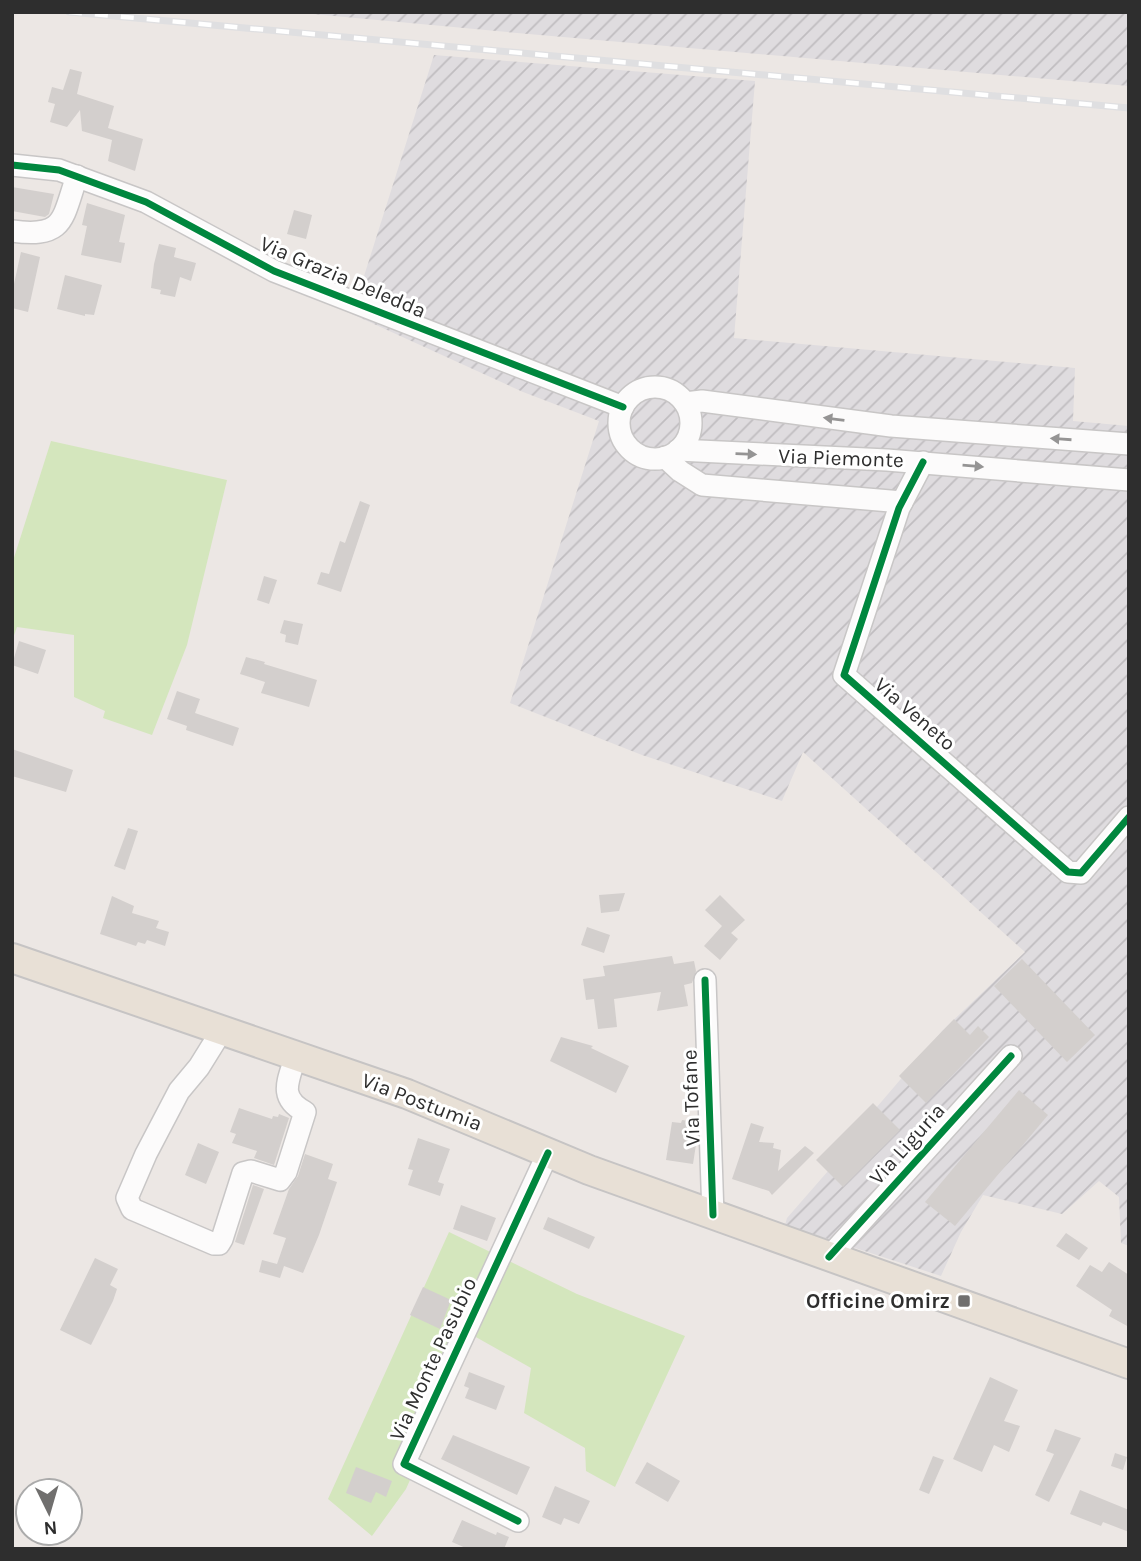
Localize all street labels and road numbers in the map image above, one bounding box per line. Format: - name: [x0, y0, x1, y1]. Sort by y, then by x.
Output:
- street label: Via Grazia Deledda: [256, 231, 430, 323]
- street label: Via Piemonte: [778, 444, 904, 472]
- street label: Via Veneto: [870, 672, 960, 756]
- street label: Via Tofane: [677, 1049, 705, 1147]
- street label: Via Postumia: [358, 1068, 486, 1136]
- street label: Via Liguria: [864, 1099, 950, 1189]
- street label: Via Monte Pasubio: [385, 1274, 481, 1444]

